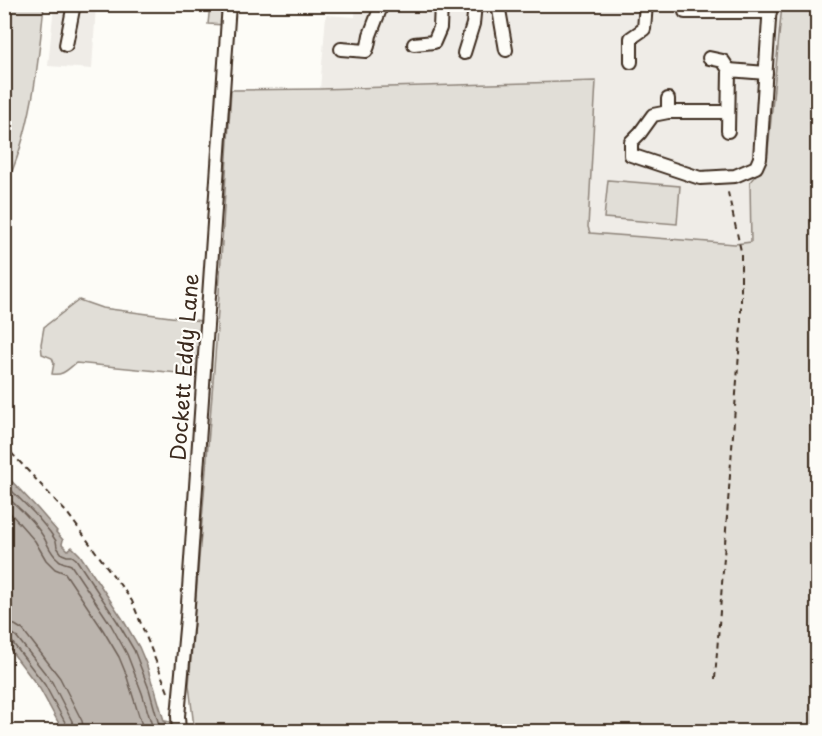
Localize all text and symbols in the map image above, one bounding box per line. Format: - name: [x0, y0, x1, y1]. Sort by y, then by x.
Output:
- street label: Dockett Eddy Lane: [160, 272, 206, 462]

